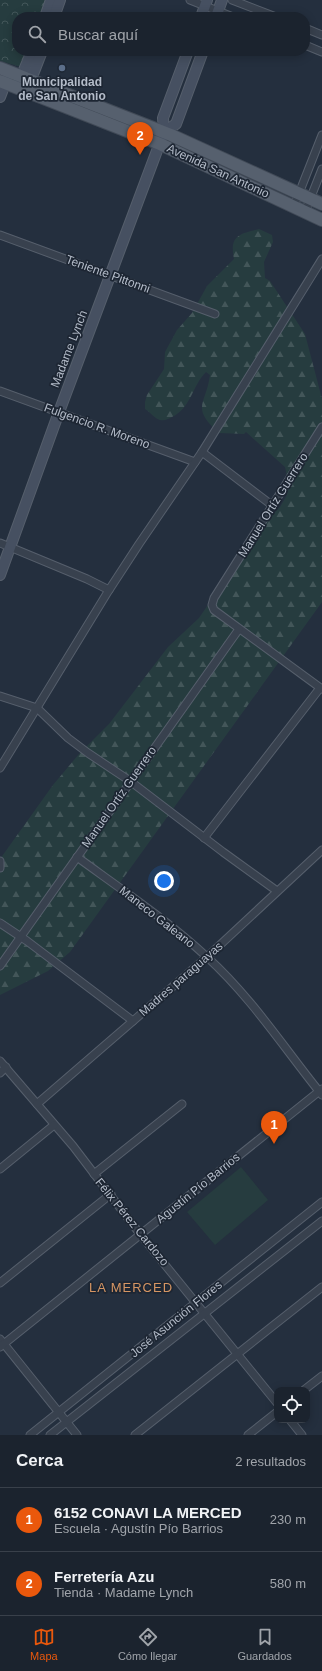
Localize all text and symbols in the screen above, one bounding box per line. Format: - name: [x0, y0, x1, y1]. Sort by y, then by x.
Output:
- search box: [12, 12, 310, 56]
- icon: search: [26, 23, 48, 45]
- text: Buscar aquí: [58, 26, 138, 43]
- marker: Municipalidad de San Antonio: [57, 63, 67, 73]
- place label: Municipalidad de San Antonio: [18, 75, 106, 103]
- pin: 2: [127, 122, 153, 155]
- street label: Avenida San Antonio: [165, 141, 272, 201]
- street label: Teniente Pittonni: [64, 252, 152, 296]
- street label: Madame Lynch: [48, 308, 90, 390]
- street label: Fulgencio R. Moreno: [42, 400, 152, 452]
- street label: Manuel Ortíz Guerrero: [235, 450, 311, 560]
- street label: Manuel Ortíz Guerrero: [79, 744, 159, 850]
- your location: [154, 871, 174, 891]
- street label: Maneco Galeano: [117, 883, 198, 951]
- street label: Madres paraguayas: [136, 939, 226, 1019]
- pin: 1: [261, 1111, 287, 1144]
- street label: Agustín Pío Barrios: [153, 1150, 243, 1226]
- street label: Félix Pérez Cardozo: [92, 1175, 172, 1269]
- street label: José Asunción Flores: [127, 1278, 225, 1360]
- district label: LA MERCED: [89, 1280, 173, 1295]
- map controls: [274, 1387, 310, 1423]
- button: locate: [274, 1387, 310, 1423]
- text: Cerca: [16, 1451, 63, 1470]
- text: 2 resultados: [235, 1454, 306, 1469]
- text: 6152 CONAVI LA MERCED: [54, 1504, 242, 1521]
- text: 1: [25, 1512, 33, 1527]
- text: 230 m: [270, 1512, 306, 1527]
- text: Escuela · Agustín Pío Barrios: [54, 1521, 223, 1536]
- text: Ferretería Azu: [54, 1568, 154, 1585]
- text: 2: [25, 1576, 33, 1591]
- text: 580 m: [270, 1576, 306, 1591]
- text: Tienda · Madame Lynch: [54, 1585, 193, 1600]
- tab: Mapa: [30, 1626, 58, 1662]
- tab: Cómo llegar: [118, 1626, 177, 1662]
- tab: Guardados: [237, 1626, 292, 1662]

